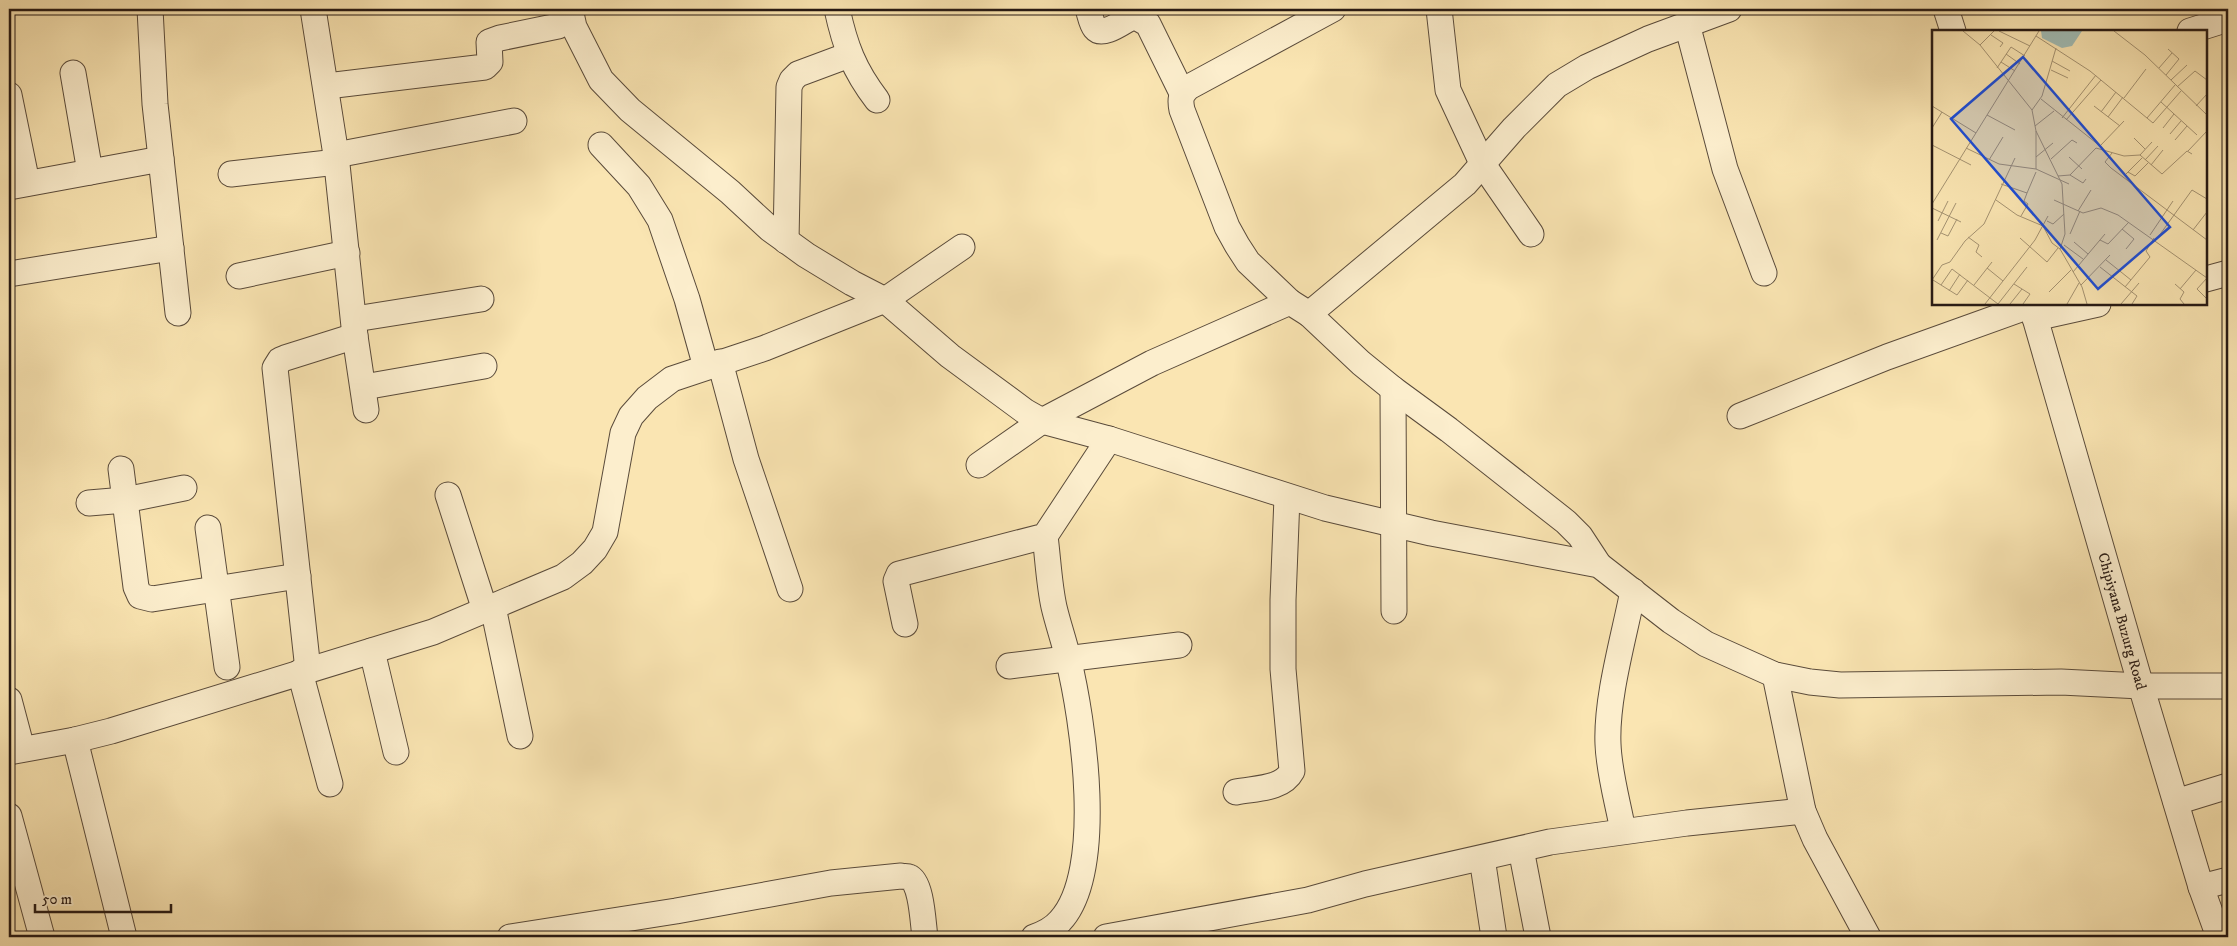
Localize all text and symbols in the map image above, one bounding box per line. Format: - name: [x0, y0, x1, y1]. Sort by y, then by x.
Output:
- inset map: [1932, 30, 2207, 305]
- street label: Chipiyana Buzurg Road: [2094, 550, 2151, 692]
- scale bar: [35, 881, 171, 913]
- text: 50 m: [42, 890, 72, 909]

